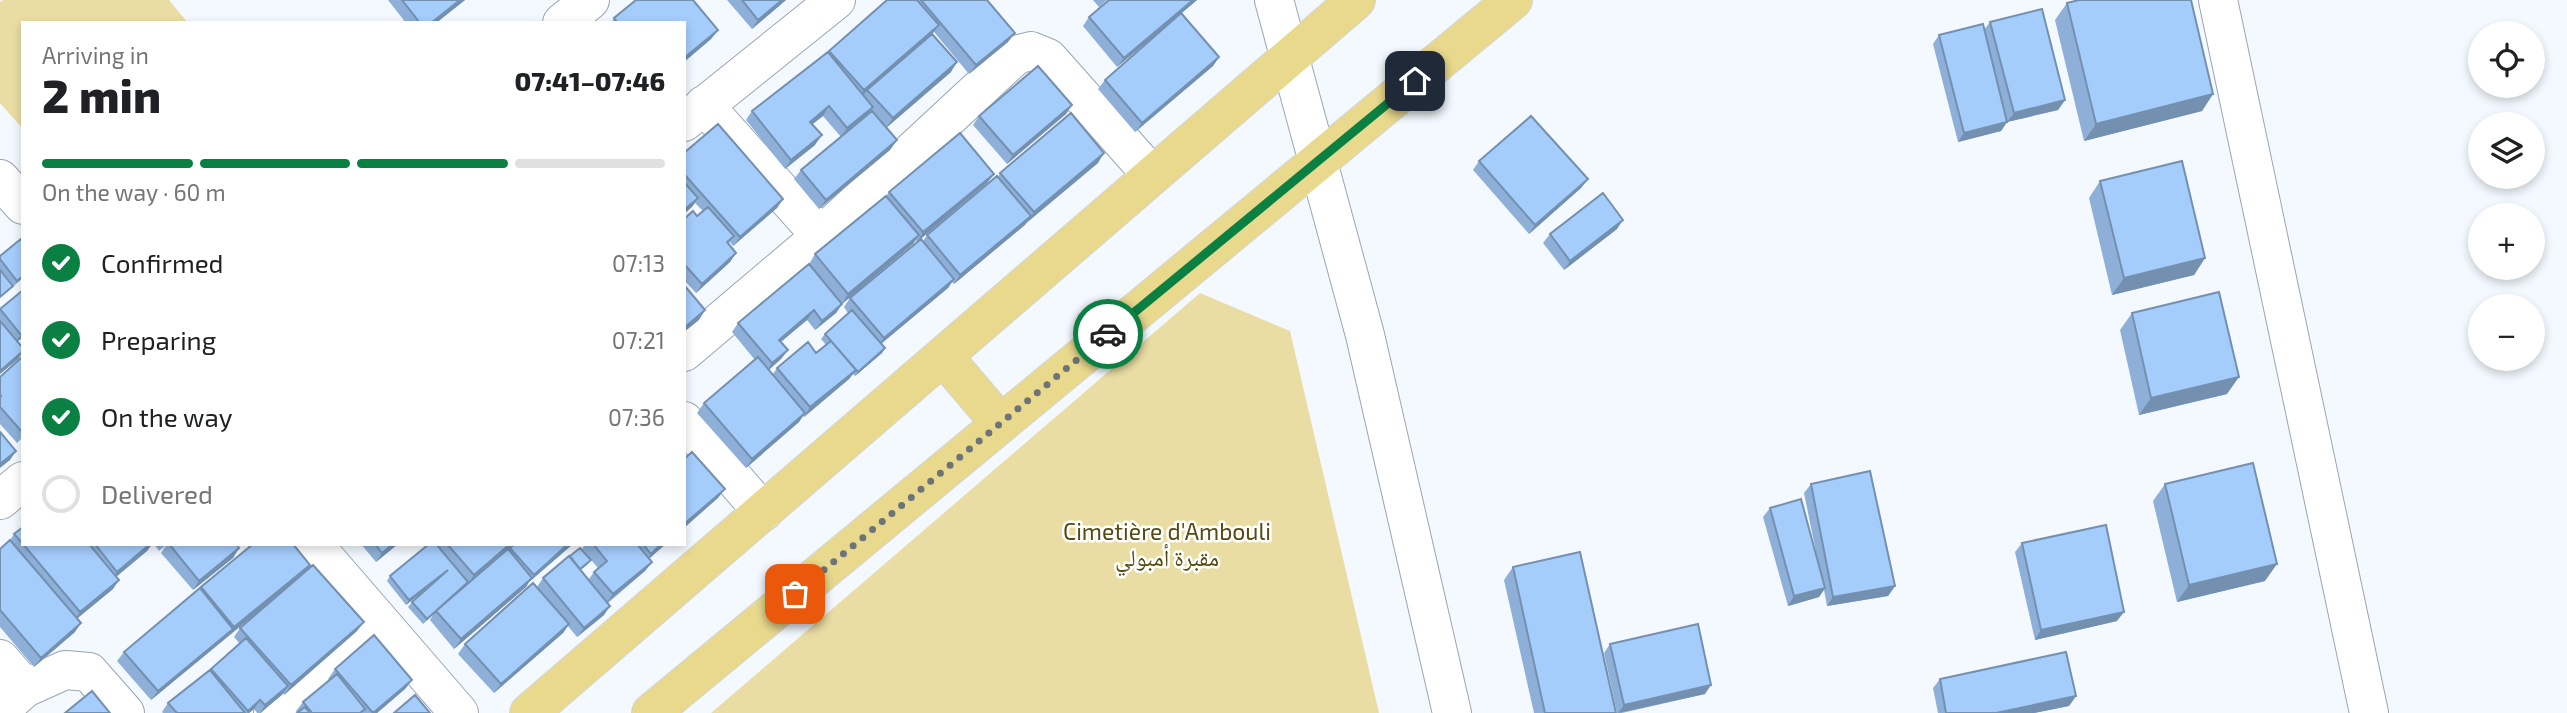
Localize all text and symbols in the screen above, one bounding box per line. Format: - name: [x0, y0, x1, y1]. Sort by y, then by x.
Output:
- map controls: [2468, 21, 2545, 371]
- button: locate: [2468, 21, 2545, 98]
- text: Arriving in: [42, 41, 149, 69]
- pin: [1385, 51, 1445, 111]
- icon: home: [1396, 62, 1434, 100]
- text: 07:41–07:46: [514, 65, 665, 96]
- text: 2 min: [42, 67, 161, 122]
- button: layers: [2468, 112, 2545, 189]
- text: On the way · 60 m: [42, 178, 226, 206]
- button: +: [2468, 203, 2545, 280]
- icon: check: [42, 244, 80, 282]
- text: Confirmed: [101, 247, 224, 278]
- text: 07:13: [612, 249, 665, 277]
- button: −: [2468, 294, 2545, 371]
- courier: [1073, 299, 1143, 369]
- icon: car: [1089, 315, 1127, 353]
- icon: check: [42, 321, 80, 359]
- text: Preparing: [101, 324, 216, 355]
- text: 07:21: [612, 326, 665, 354]
- icon: check: [42, 398, 80, 436]
- text: On the way: [101, 401, 232, 432]
- text: 07:36: [608, 403, 665, 431]
- text: Delivered: [101, 478, 213, 509]
- park label: Cimetière d'Ambouli مقبرة أمبولي: [1063, 517, 1271, 577]
- pin: [765, 564, 825, 624]
- icon: bag: [776, 575, 814, 613]

